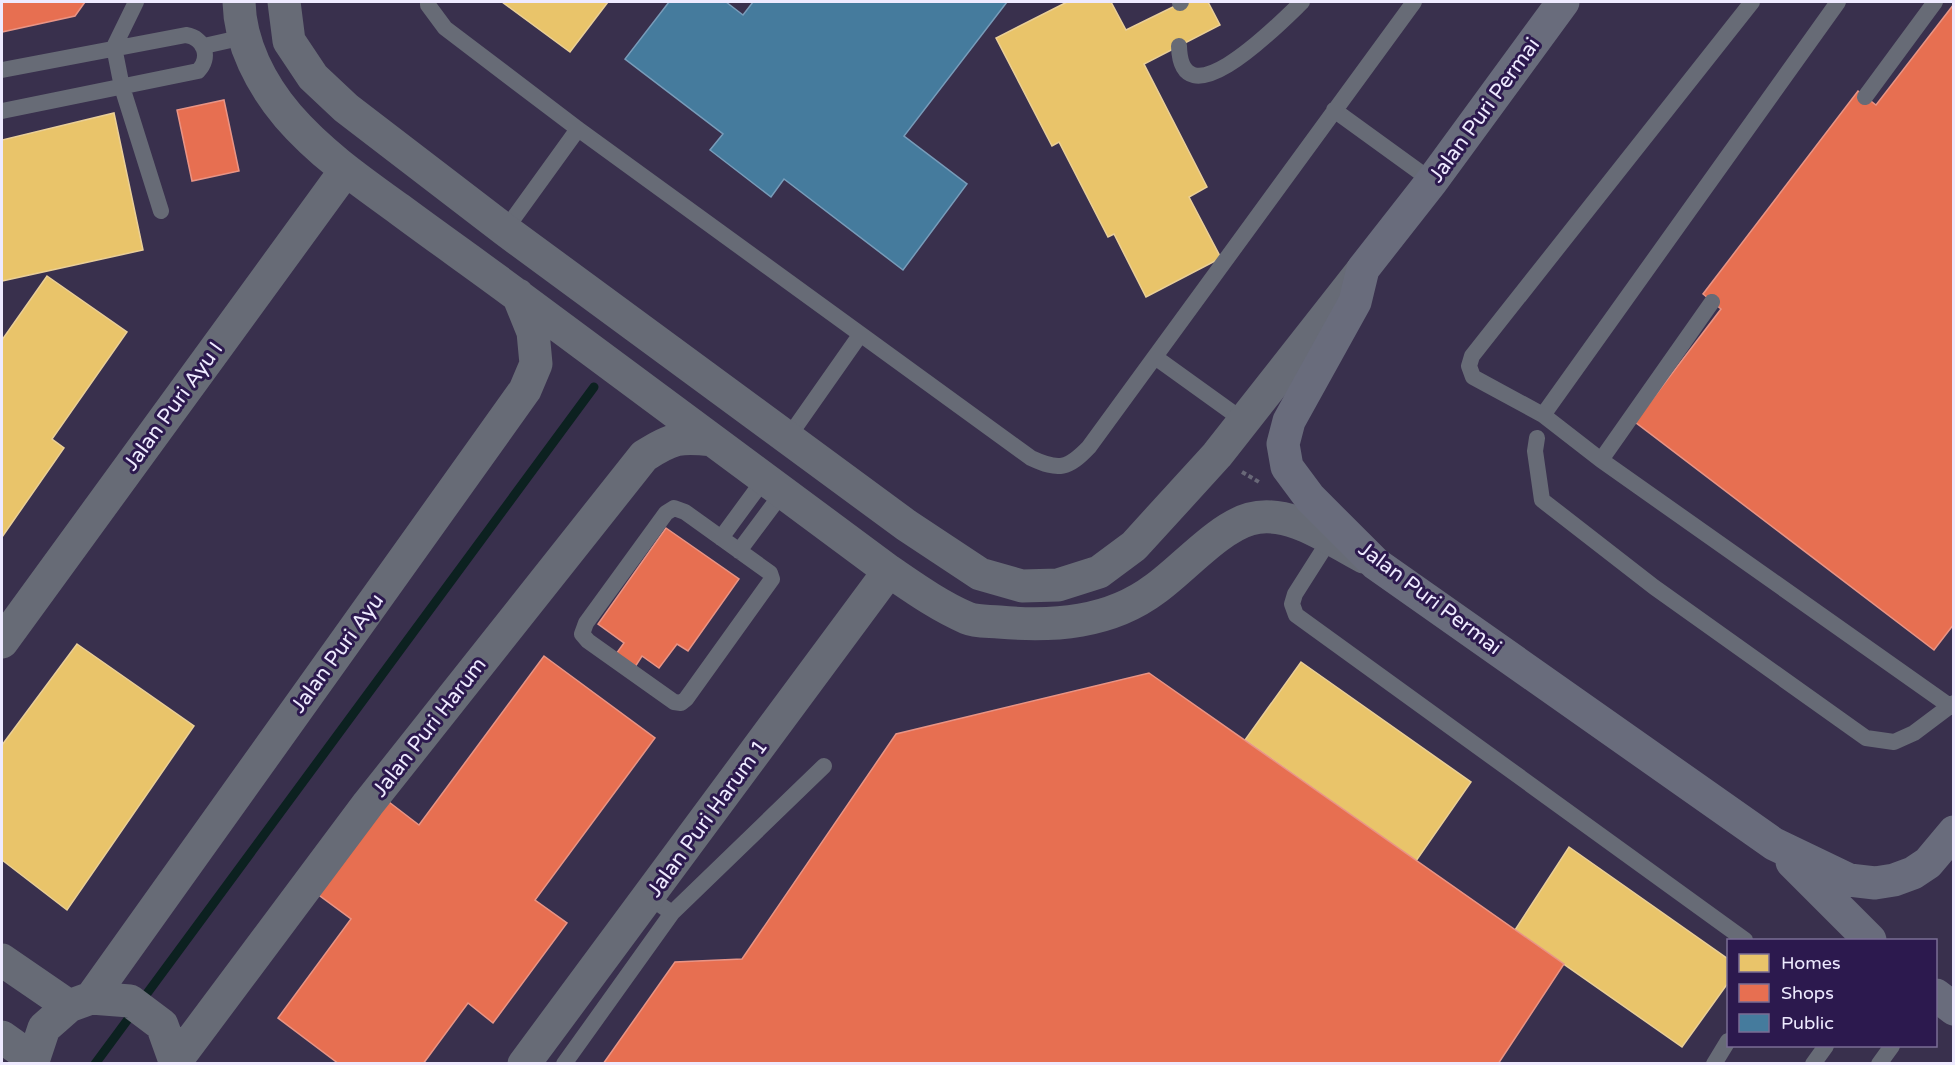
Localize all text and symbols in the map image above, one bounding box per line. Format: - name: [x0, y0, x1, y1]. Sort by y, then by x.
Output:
- street label: Jalan Puri Permai: [1424, 33, 1545, 187]
- street label: Jalan Puri Ayu I: [118, 337, 228, 475]
- street label: Jalan Puri Permai: [1353, 537, 1506, 660]
- street label: Jalan Puri Ayu: [286, 589, 389, 718]
- street label: Jalan Puri Harum: [367, 653, 492, 802]
- street label: Jalan Puri Harum 1: [642, 735, 773, 902]
- legend: [1727, 939, 1937, 1047]
- text: Homes: [1781, 952, 1841, 974]
- text: Shops: [1781, 982, 1834, 1004]
- text: Public: [1781, 1012, 1834, 1034]

